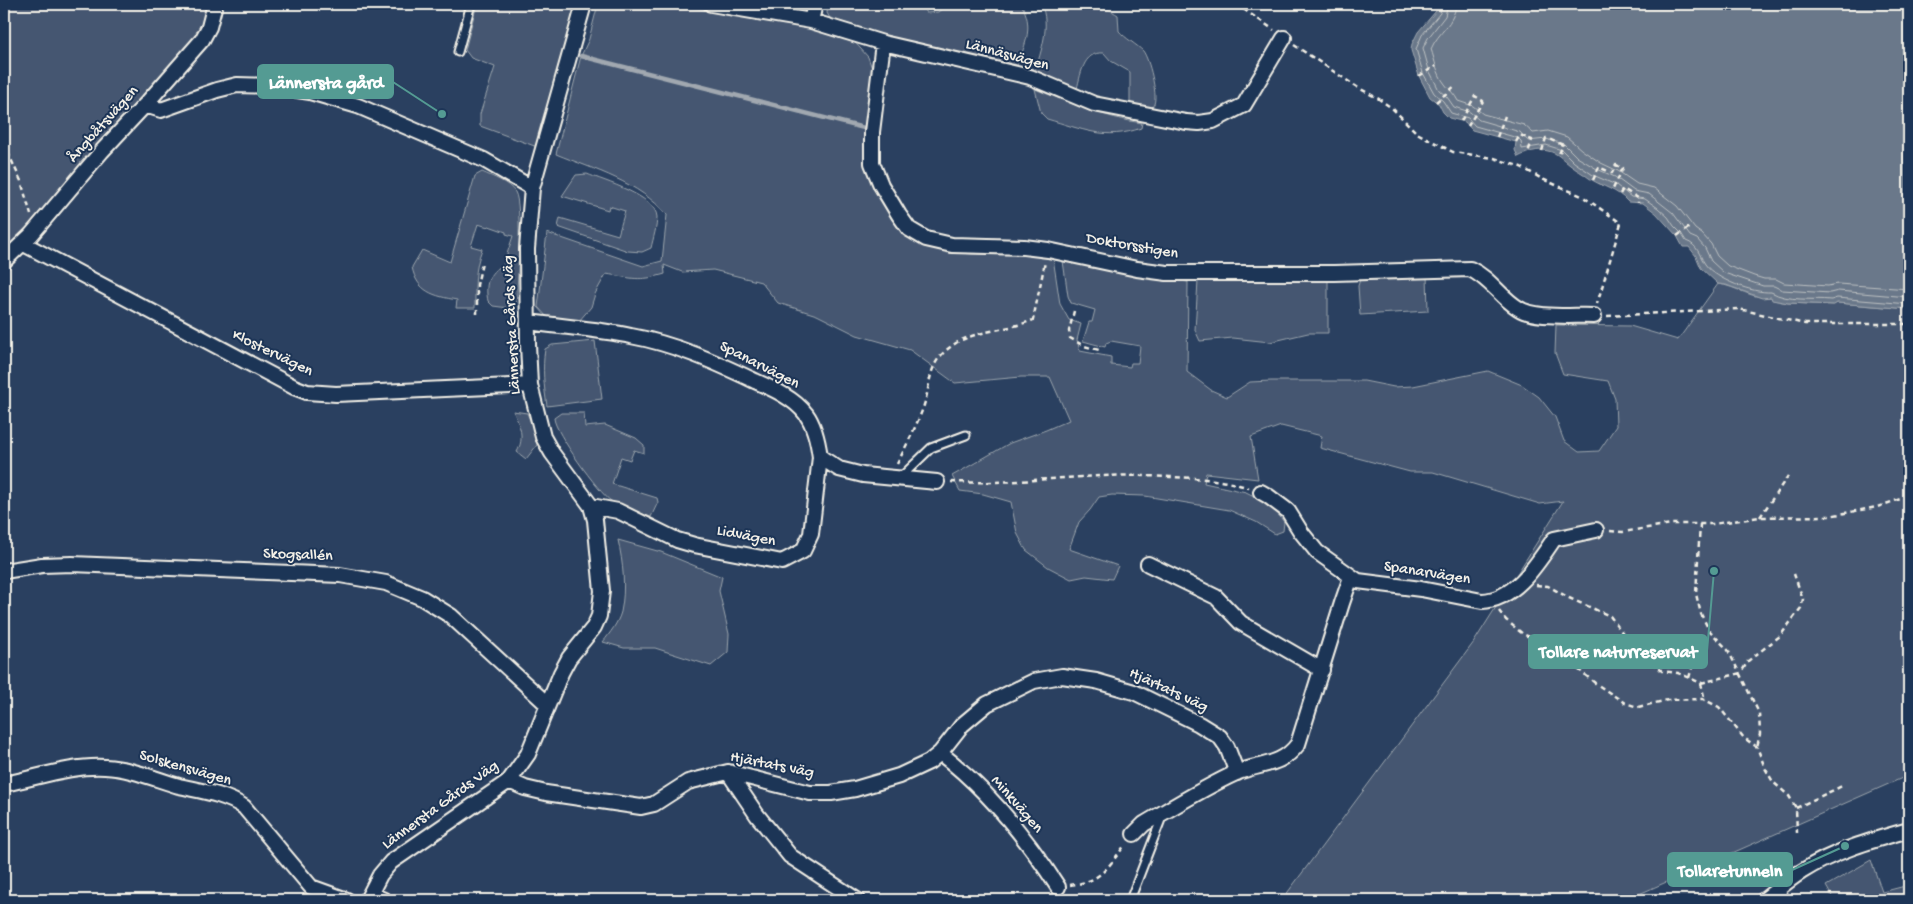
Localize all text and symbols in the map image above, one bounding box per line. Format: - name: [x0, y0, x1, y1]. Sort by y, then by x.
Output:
- street label: Lännäsvägen: [963, 36, 1051, 76]
- callout: Lännersta gård: [258, 65, 393, 98]
- text: Lännersta gård: [269, 74, 386, 95]
- street label: Ångbåtsvägen: [64, 82, 144, 167]
- street label: Doktorsstigen: [1084, 229, 1180, 265]
- street label: Lännersta Gårds Väg: [500, 255, 526, 395]
- street label: Klostervägen: [228, 326, 316, 382]
- street label: Spanarvägen: [716, 338, 803, 394]
- street label: Lidvägen: [715, 522, 777, 552]
- street label: Skogsallén: [263, 545, 334, 567]
- street label: Spanarvägen: [1382, 558, 1472, 590]
- callout: Tollare naturreservat: [1529, 635, 1707, 668]
- text: Tollare naturreservat: [1537, 643, 1699, 664]
- street label: Hjärtats väg: [1125, 664, 1211, 718]
- street label: Solskensvägen: [137, 747, 234, 791]
- street label: Hjärtats väg: [728, 749, 816, 783]
- street label: Lännersta Gårds Väg: [379, 757, 503, 855]
- street label: Minkvägen: [986, 772, 1046, 838]
- callout: Tollaretunneln: [1668, 853, 1792, 886]
- text: Tollaretunneln: [1676, 862, 1783, 883]

